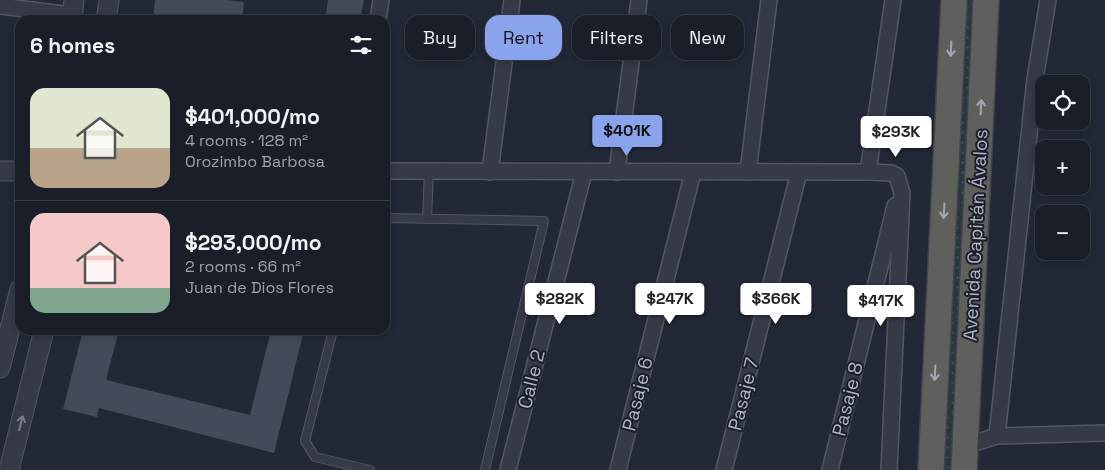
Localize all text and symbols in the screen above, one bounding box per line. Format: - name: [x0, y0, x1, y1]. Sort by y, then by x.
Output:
- chip: Buy: [405, 15, 475, 60]
- chip: Rent: [485, 15, 562, 60]
- chip: Filters: [572, 15, 661, 60]
- chip: New: [671, 15, 744, 60]
- icon: filters: [347, 31, 375, 59]
- text: 6 homes: [30, 32, 115, 59]
- one-way arrow: [947, 40, 956, 56]
- map controls: [1035, 75, 1090, 260]
- button: locate: [1035, 75, 1090, 130]
- one-way arrow: [976, 99, 985, 115]
- text: $401,000/mo: [185, 103, 320, 130]
- icon: home: [70, 108, 130, 168]
- pin: $401K: [592, 114, 662, 157]
- pin: $293K: [861, 116, 931, 158]
- text: $401K: [603, 120, 651, 141]
- text: $293K: [872, 121, 920, 142]
- street label: Avenida Capitán Ávalos: [957, 129, 994, 341]
- text: 4 rooms · 128 m²: [185, 130, 308, 151]
- button: +: [1035, 140, 1090, 195]
- text: Orozimbo Barbosa: [185, 151, 325, 172]
- one-way arrow: [939, 203, 948, 219]
- button: −: [1035, 205, 1090, 260]
- text: $293,000/mo: [185, 229, 322, 256]
- icon: home: [70, 233, 130, 293]
- text: 2 rooms · 66 m²: [185, 256, 301, 277]
- text: Juan de Dios Flores: [185, 277, 334, 298]
- pin: $282K: [525, 282, 595, 325]
- pin: $247K: [635, 282, 705, 325]
- pin: $366K: [741, 282, 811, 325]
- pin: $417K: [846, 284, 916, 327]
- text: $282K: [536, 288, 584, 309]
- text: $247K: [646, 288, 694, 309]
- text: $366K: [751, 288, 801, 309]
- text: $417K: [858, 290, 904, 311]
- street label: Calle 2: [512, 347, 551, 411]
- street label: Pasaje 6: [616, 355, 659, 434]
- street label: Pasaje 7: [722, 355, 765, 433]
- street label: Pasaje 8: [826, 359, 869, 439]
- one-way arrow: [931, 365, 940, 381]
- one-way arrow: [17, 415, 26, 431]

